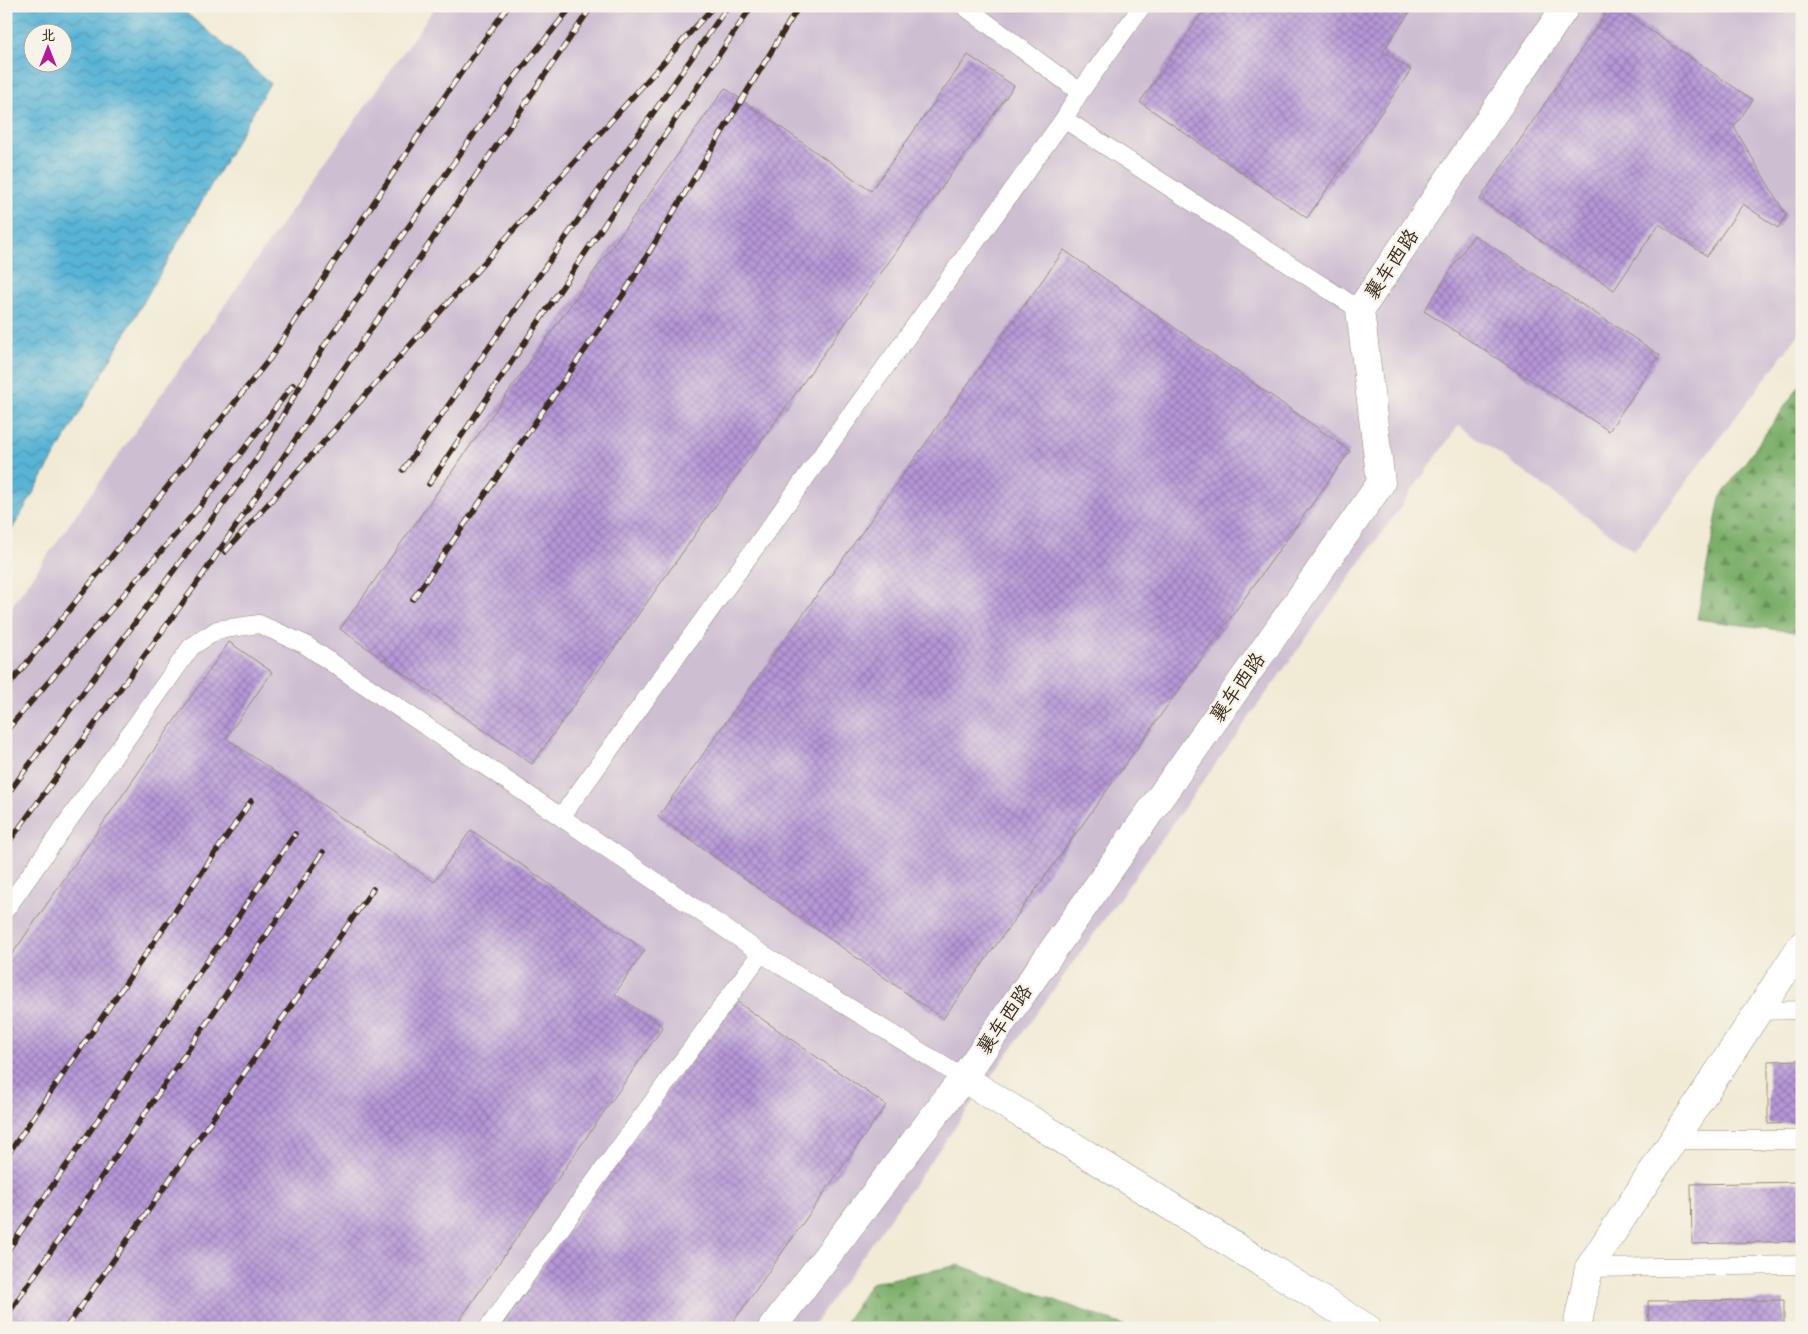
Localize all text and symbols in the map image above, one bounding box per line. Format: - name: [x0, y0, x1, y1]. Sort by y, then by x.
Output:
- north arrow: [22, 22, 72, 72]
- text: 北: [41, 26, 55, 47]
- street label: 襄车西路: [1359, 223, 1428, 307]
- street label: 襄车西路: [1204, 647, 1274, 730]
- street label: 襄车西路: [971, 979, 1041, 1062]

